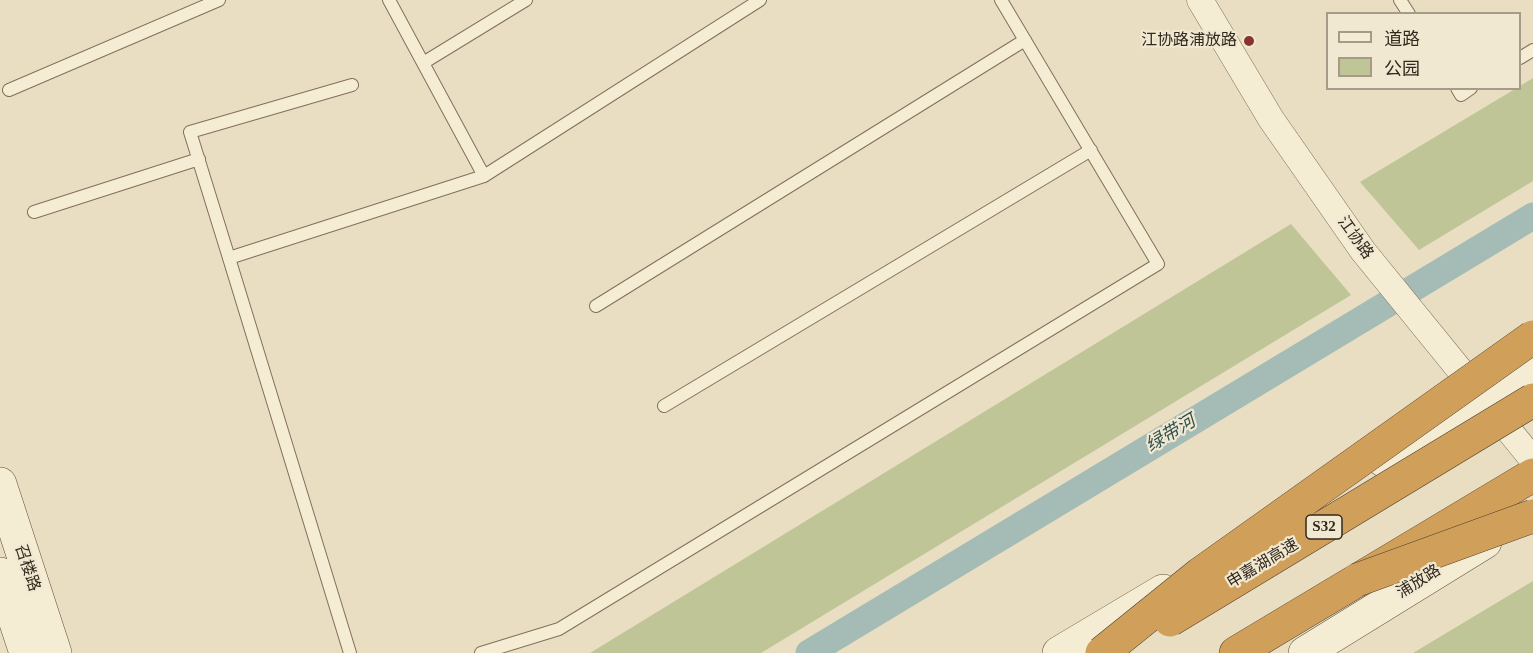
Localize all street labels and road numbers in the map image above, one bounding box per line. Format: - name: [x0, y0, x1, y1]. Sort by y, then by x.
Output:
- street label: 江协路: [1333, 213, 1377, 263]
- road number: S32: [1306, 515, 1342, 539]
- street label: 申嘉湖高速: [1224, 535, 1302, 593]
- street label: 召楼路: [10, 542, 44, 594]
- street label: 浦放路: [1394, 561, 1444, 603]

